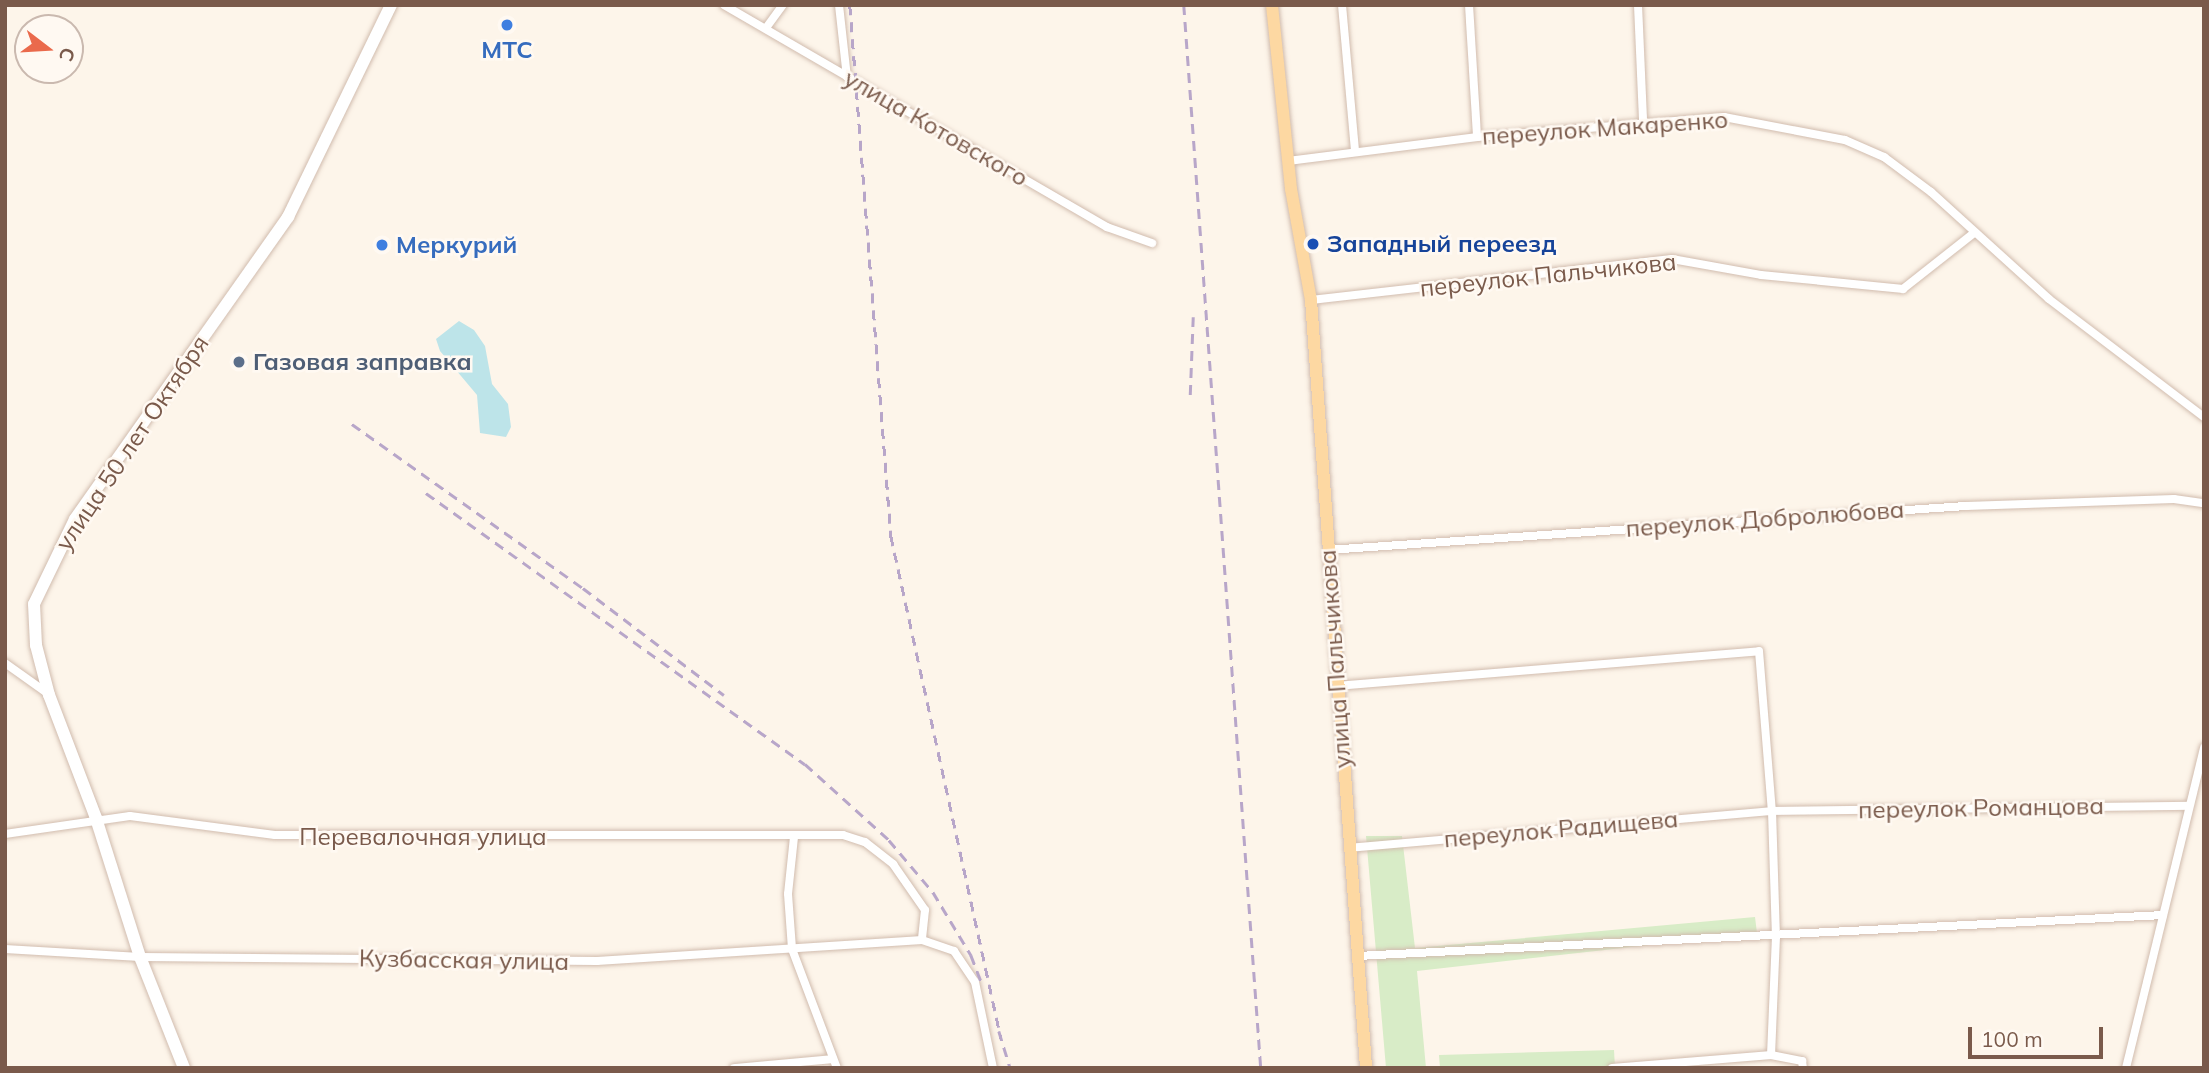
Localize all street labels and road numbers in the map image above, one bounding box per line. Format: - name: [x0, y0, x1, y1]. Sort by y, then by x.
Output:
- street label: улица Котовского: [839, 64, 1033, 192]
- street label: переулок Макаренко: [1481, 105, 1729, 151]
- street label: переулок Пальчикова: [1418, 247, 1678, 303]
- street label: улица 50 лет Октября: [49, 330, 215, 556]
- street label: переулок Добролюбова: [1625, 495, 1905, 543]
- street label: улица Пальчикова: [1313, 549, 1357, 769]
- street label: переулок Романцова: [1858, 791, 2104, 825]
- street label: переулок Радищева: [1443, 804, 1679, 854]
- street label: Перевалочная улица: [299, 823, 547, 851]
- street label: Кузбасская улица: [359, 944, 569, 976]

